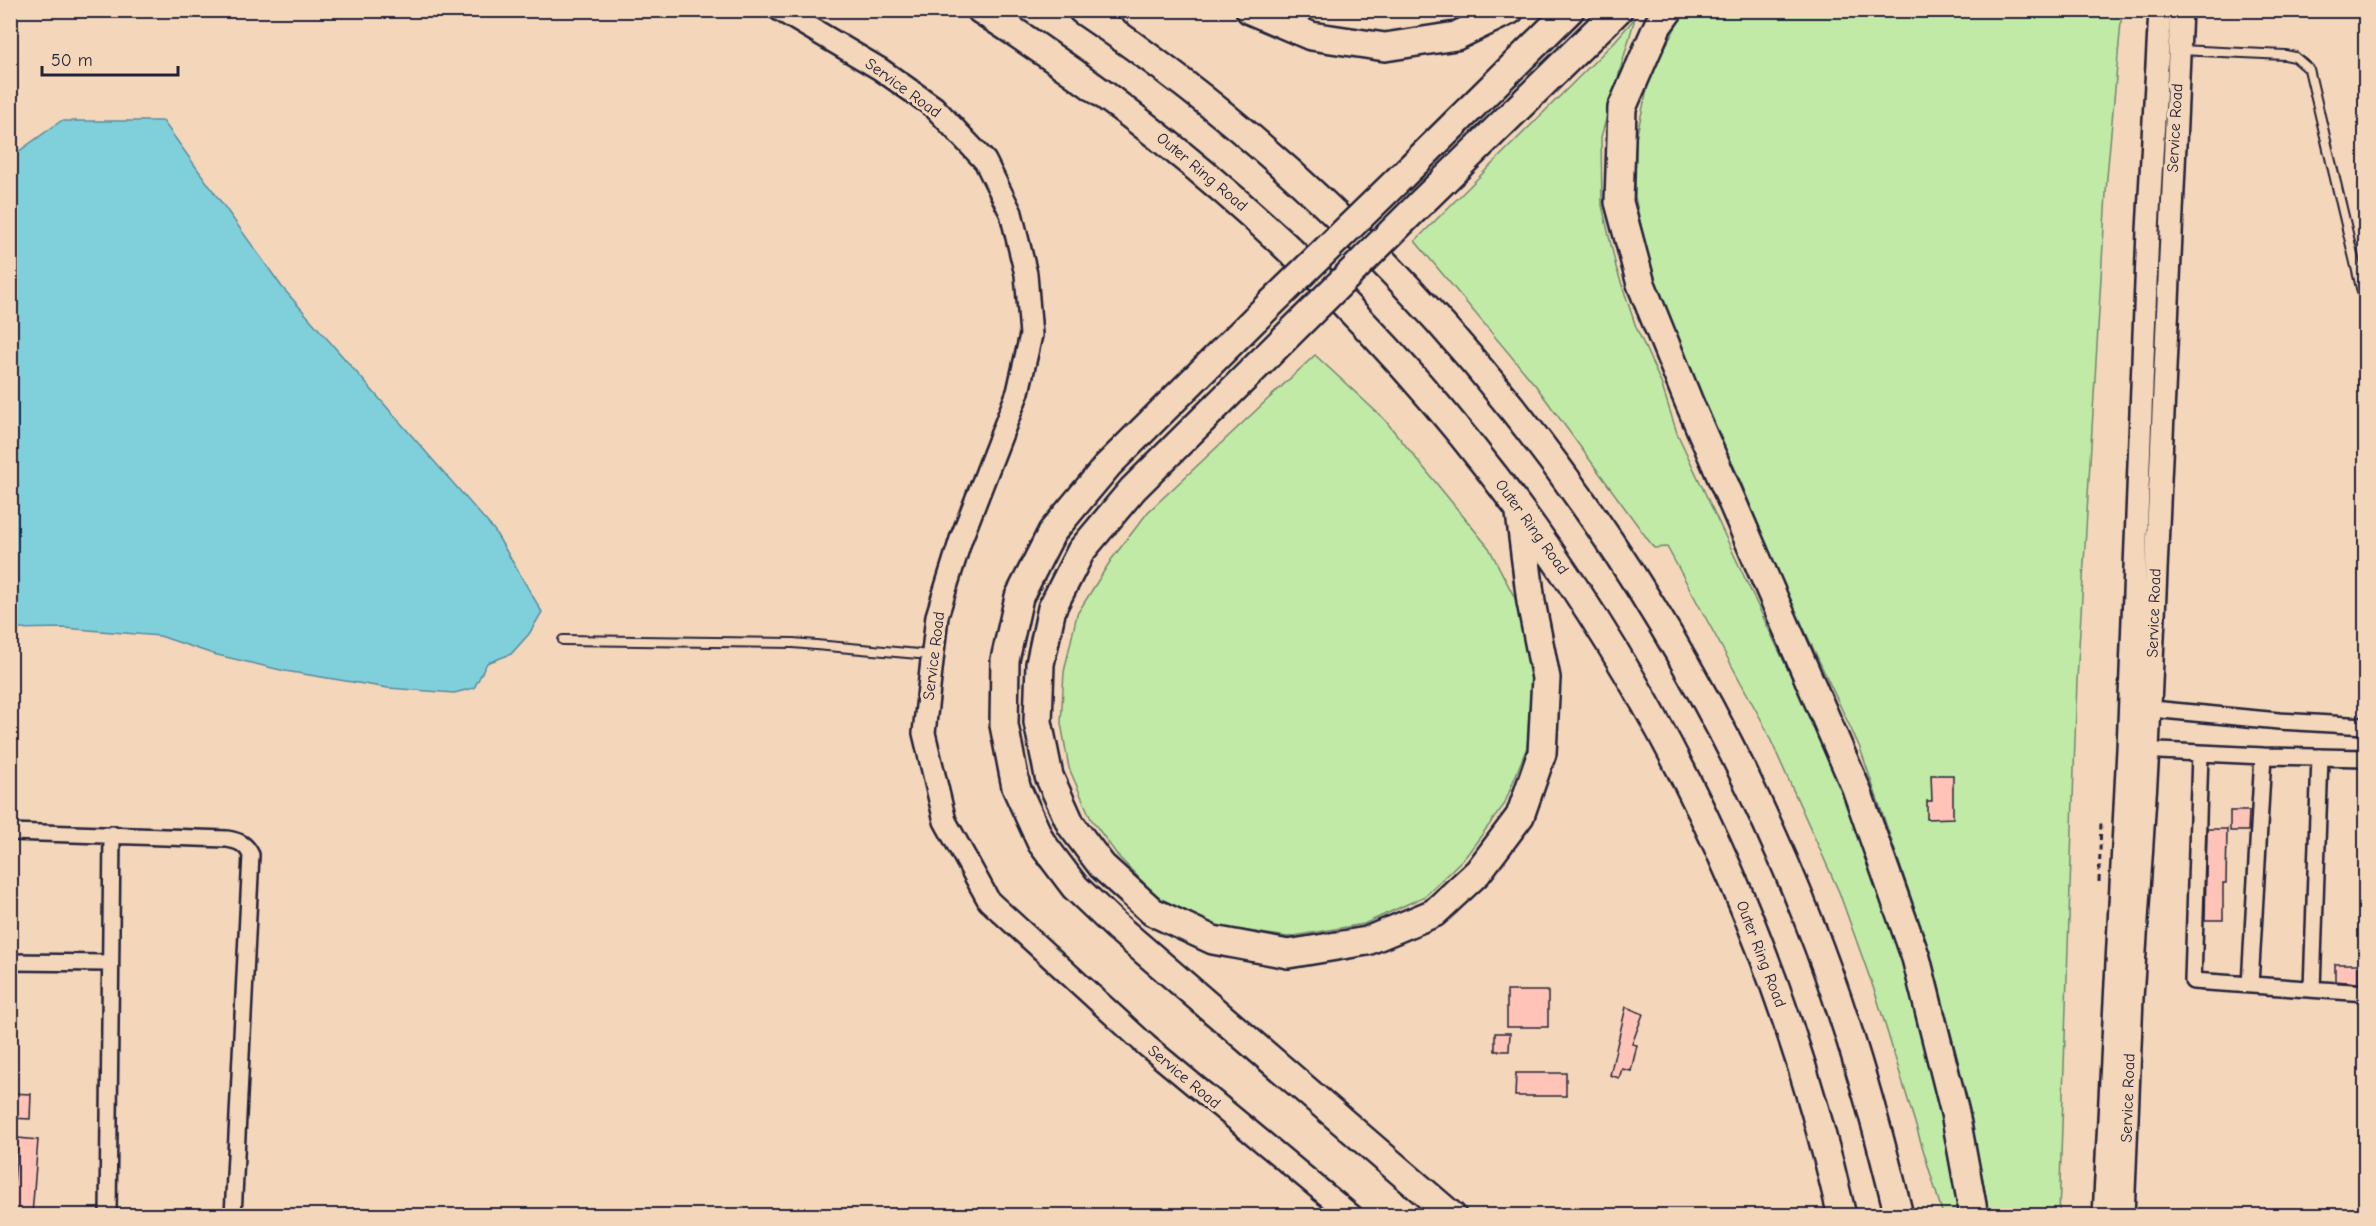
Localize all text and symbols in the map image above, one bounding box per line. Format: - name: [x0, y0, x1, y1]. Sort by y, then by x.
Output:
- scale bar: [42, 39, 178, 77]
- text: 50 m: [51, 50, 93, 71]
- street label: Service Road: [862, 55, 944, 121]
- street label: Service Road: [2164, 83, 2186, 173]
- street label: Outer Ring Road: [1153, 129, 1251, 215]
- street label: Outer Ring Road: [1492, 476, 1572, 578]
- street label: Service Road: [2143, 568, 2165, 658]
- street label: Service Road: [920, 611, 948, 701]
- street label: Outer Ring Road: [1732, 898, 1790, 1010]
- street label: Service Road: [1144, 1041, 1224, 1113]
- street label: Service Road: [2117, 1053, 2139, 1143]

